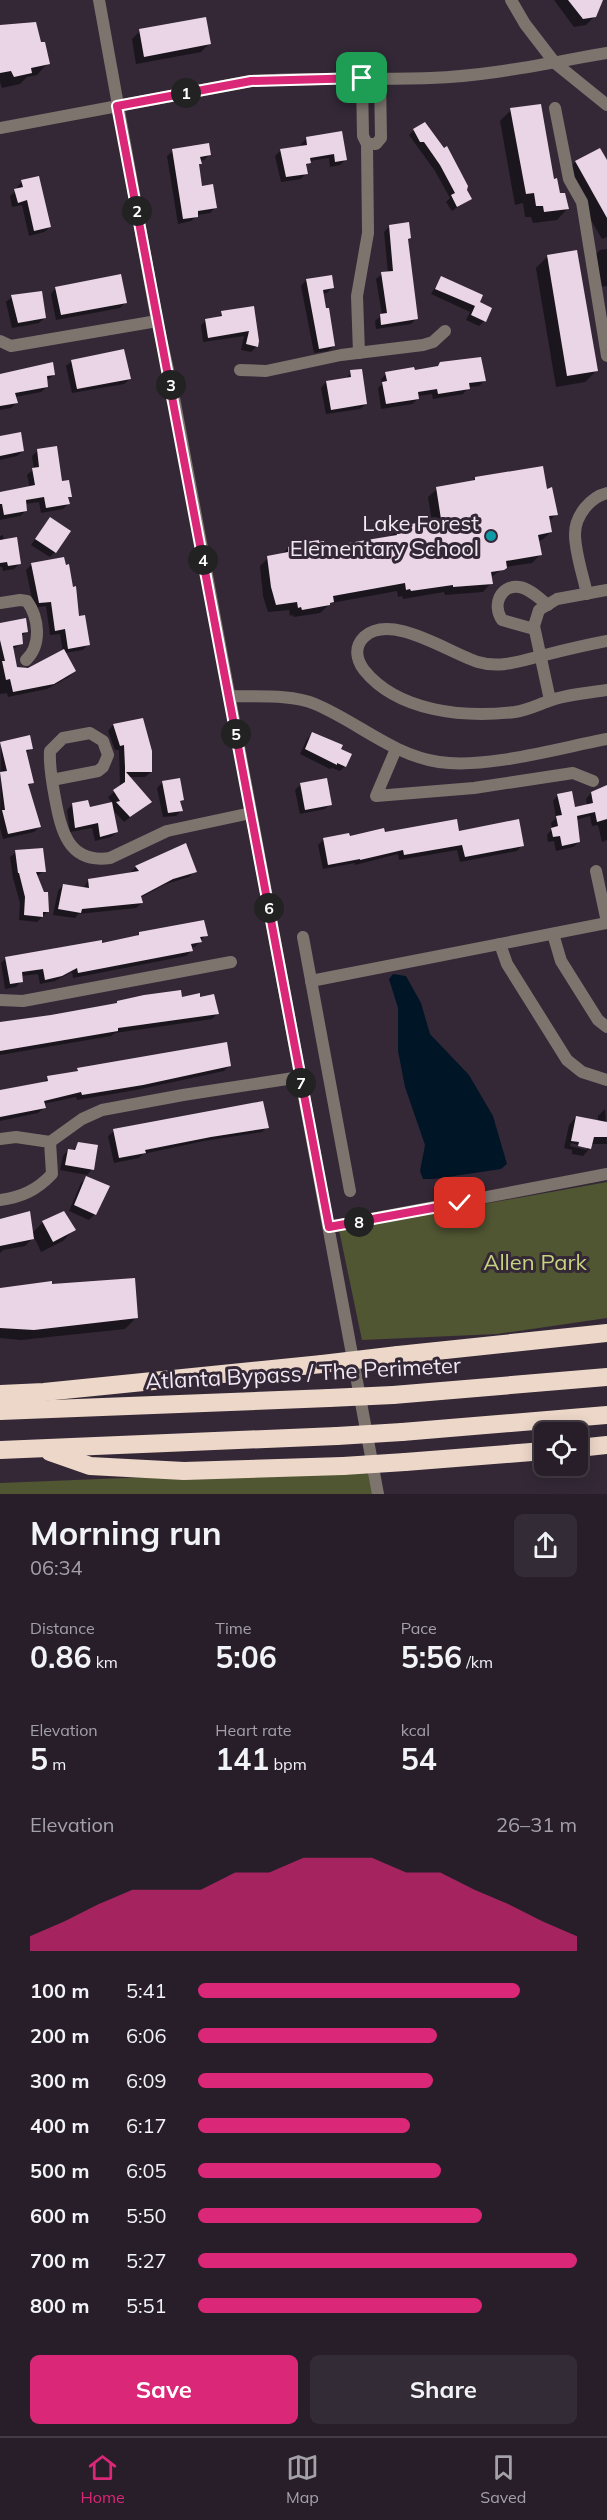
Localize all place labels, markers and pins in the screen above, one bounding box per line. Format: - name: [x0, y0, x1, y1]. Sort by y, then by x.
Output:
- pin: [336, 52, 387, 103]
- pin: 1: [171, 78, 201, 108]
- pin: 2: [122, 196, 152, 226]
- pin: 3: [156, 370, 186, 400]
- place label: Lake Forest Elementary School: [290, 509, 479, 562]
- marker: Lake Forest Elementary School: [484, 529, 498, 543]
- pin: 4: [188, 545, 218, 575]
- pin: 5: [221, 719, 251, 749]
- pin: 6: [254, 893, 284, 923]
- pin: 7: [286, 1068, 316, 1098]
- pin: [434, 1177, 485, 1228]
- pin: 8: [344, 1207, 374, 1237]

